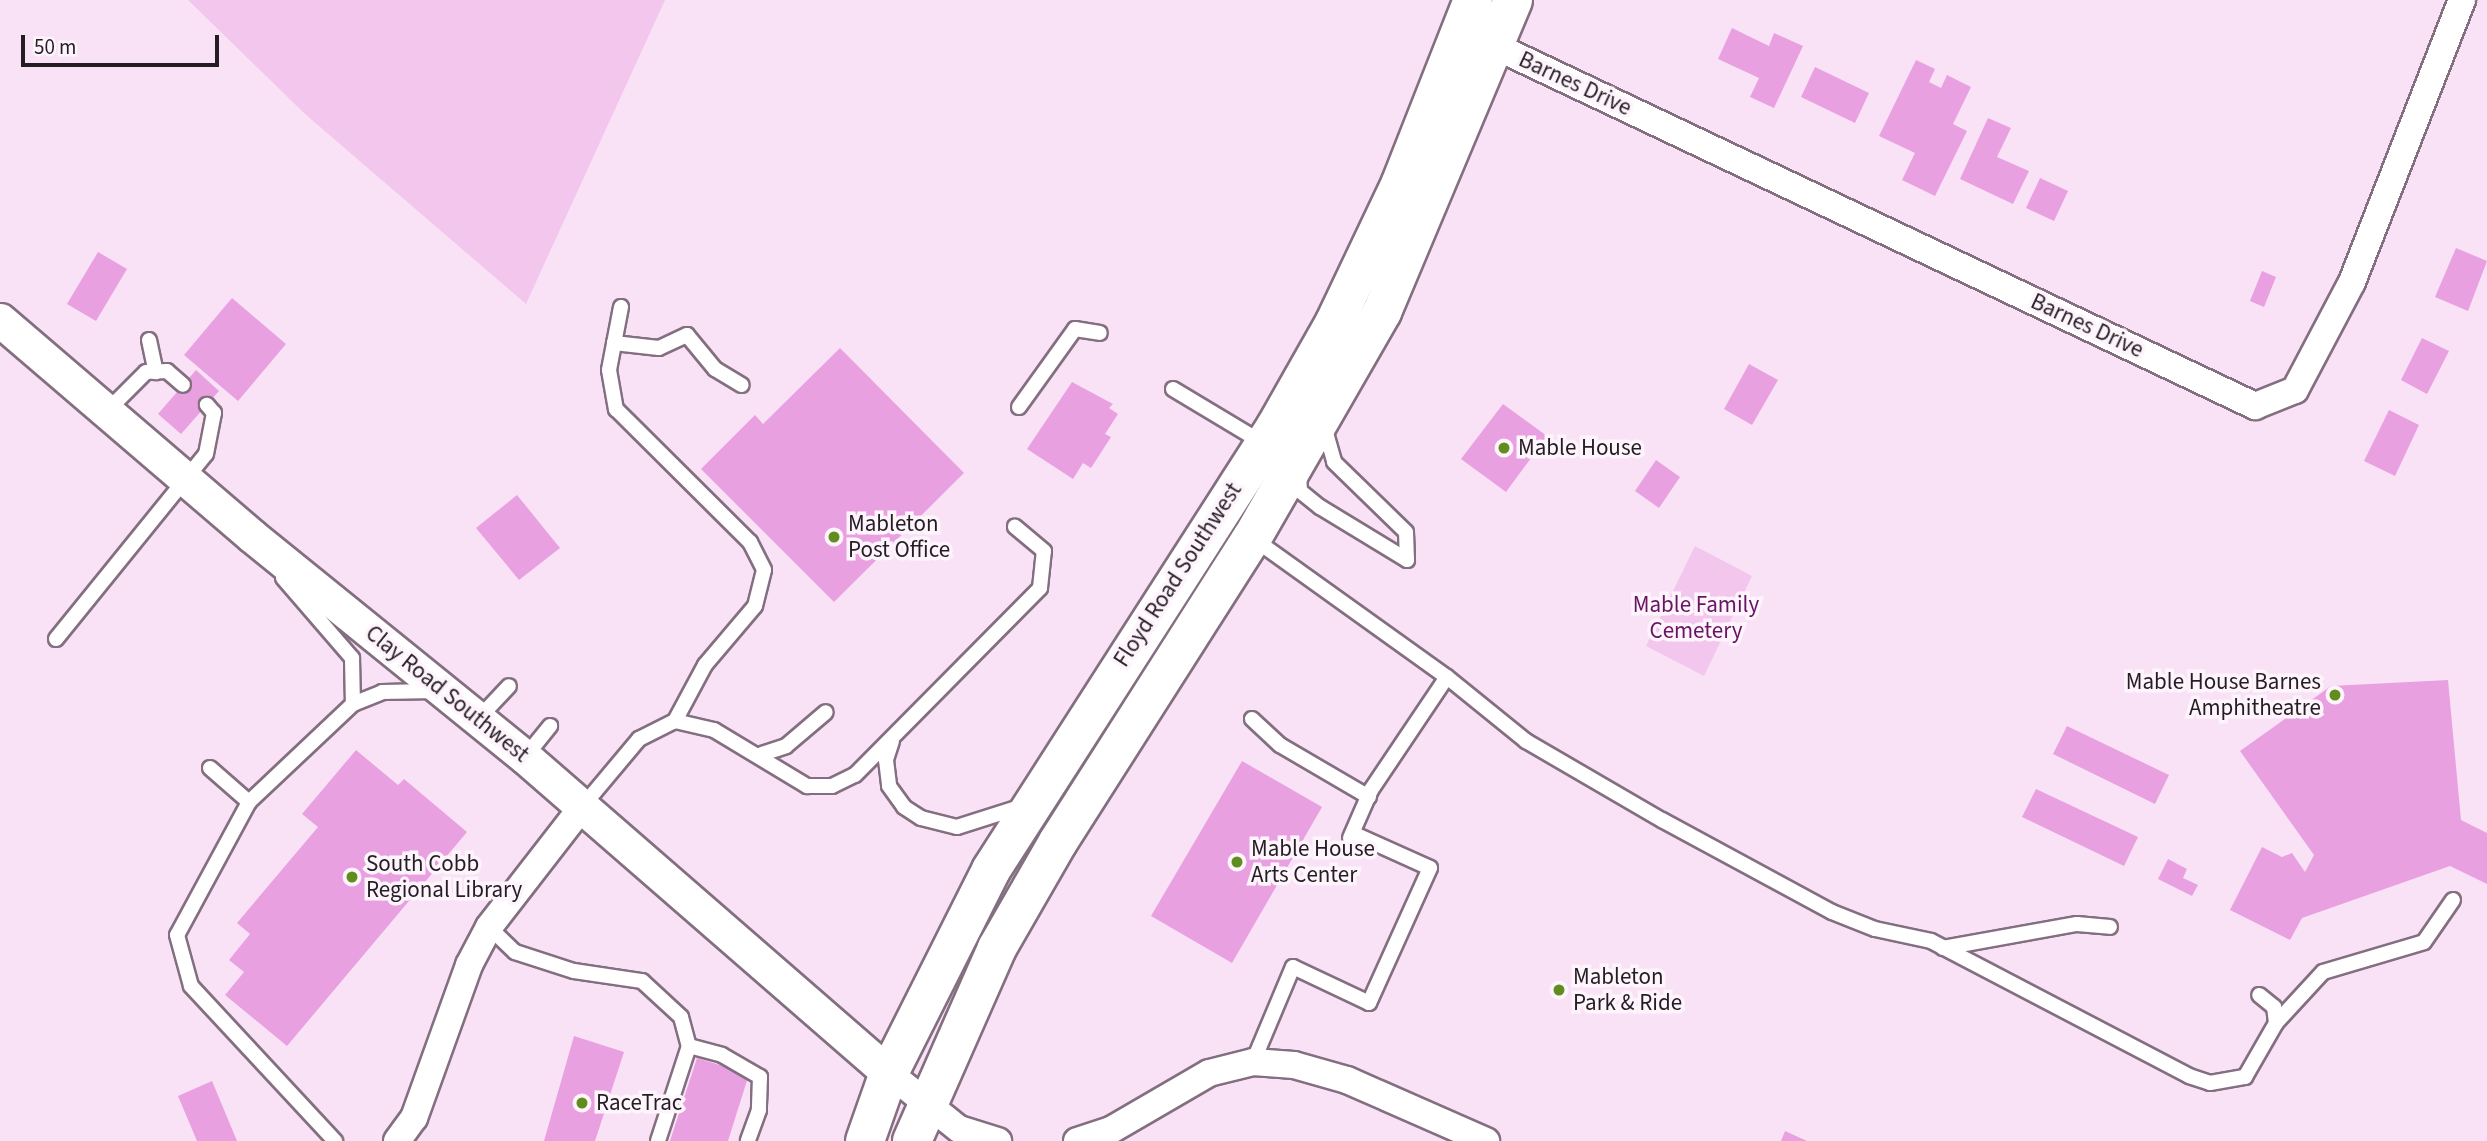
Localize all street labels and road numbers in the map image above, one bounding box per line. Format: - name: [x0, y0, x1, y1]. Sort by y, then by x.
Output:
- street label: Barnes Drive: [1514, 46, 1636, 122]
- street label: Barnes Drive: [2026, 288, 2148, 364]
- street label: Floyd Road Southwest: [1108, 478, 1248, 672]
- street label: Clay Road Southwest: [360, 620, 534, 768]

